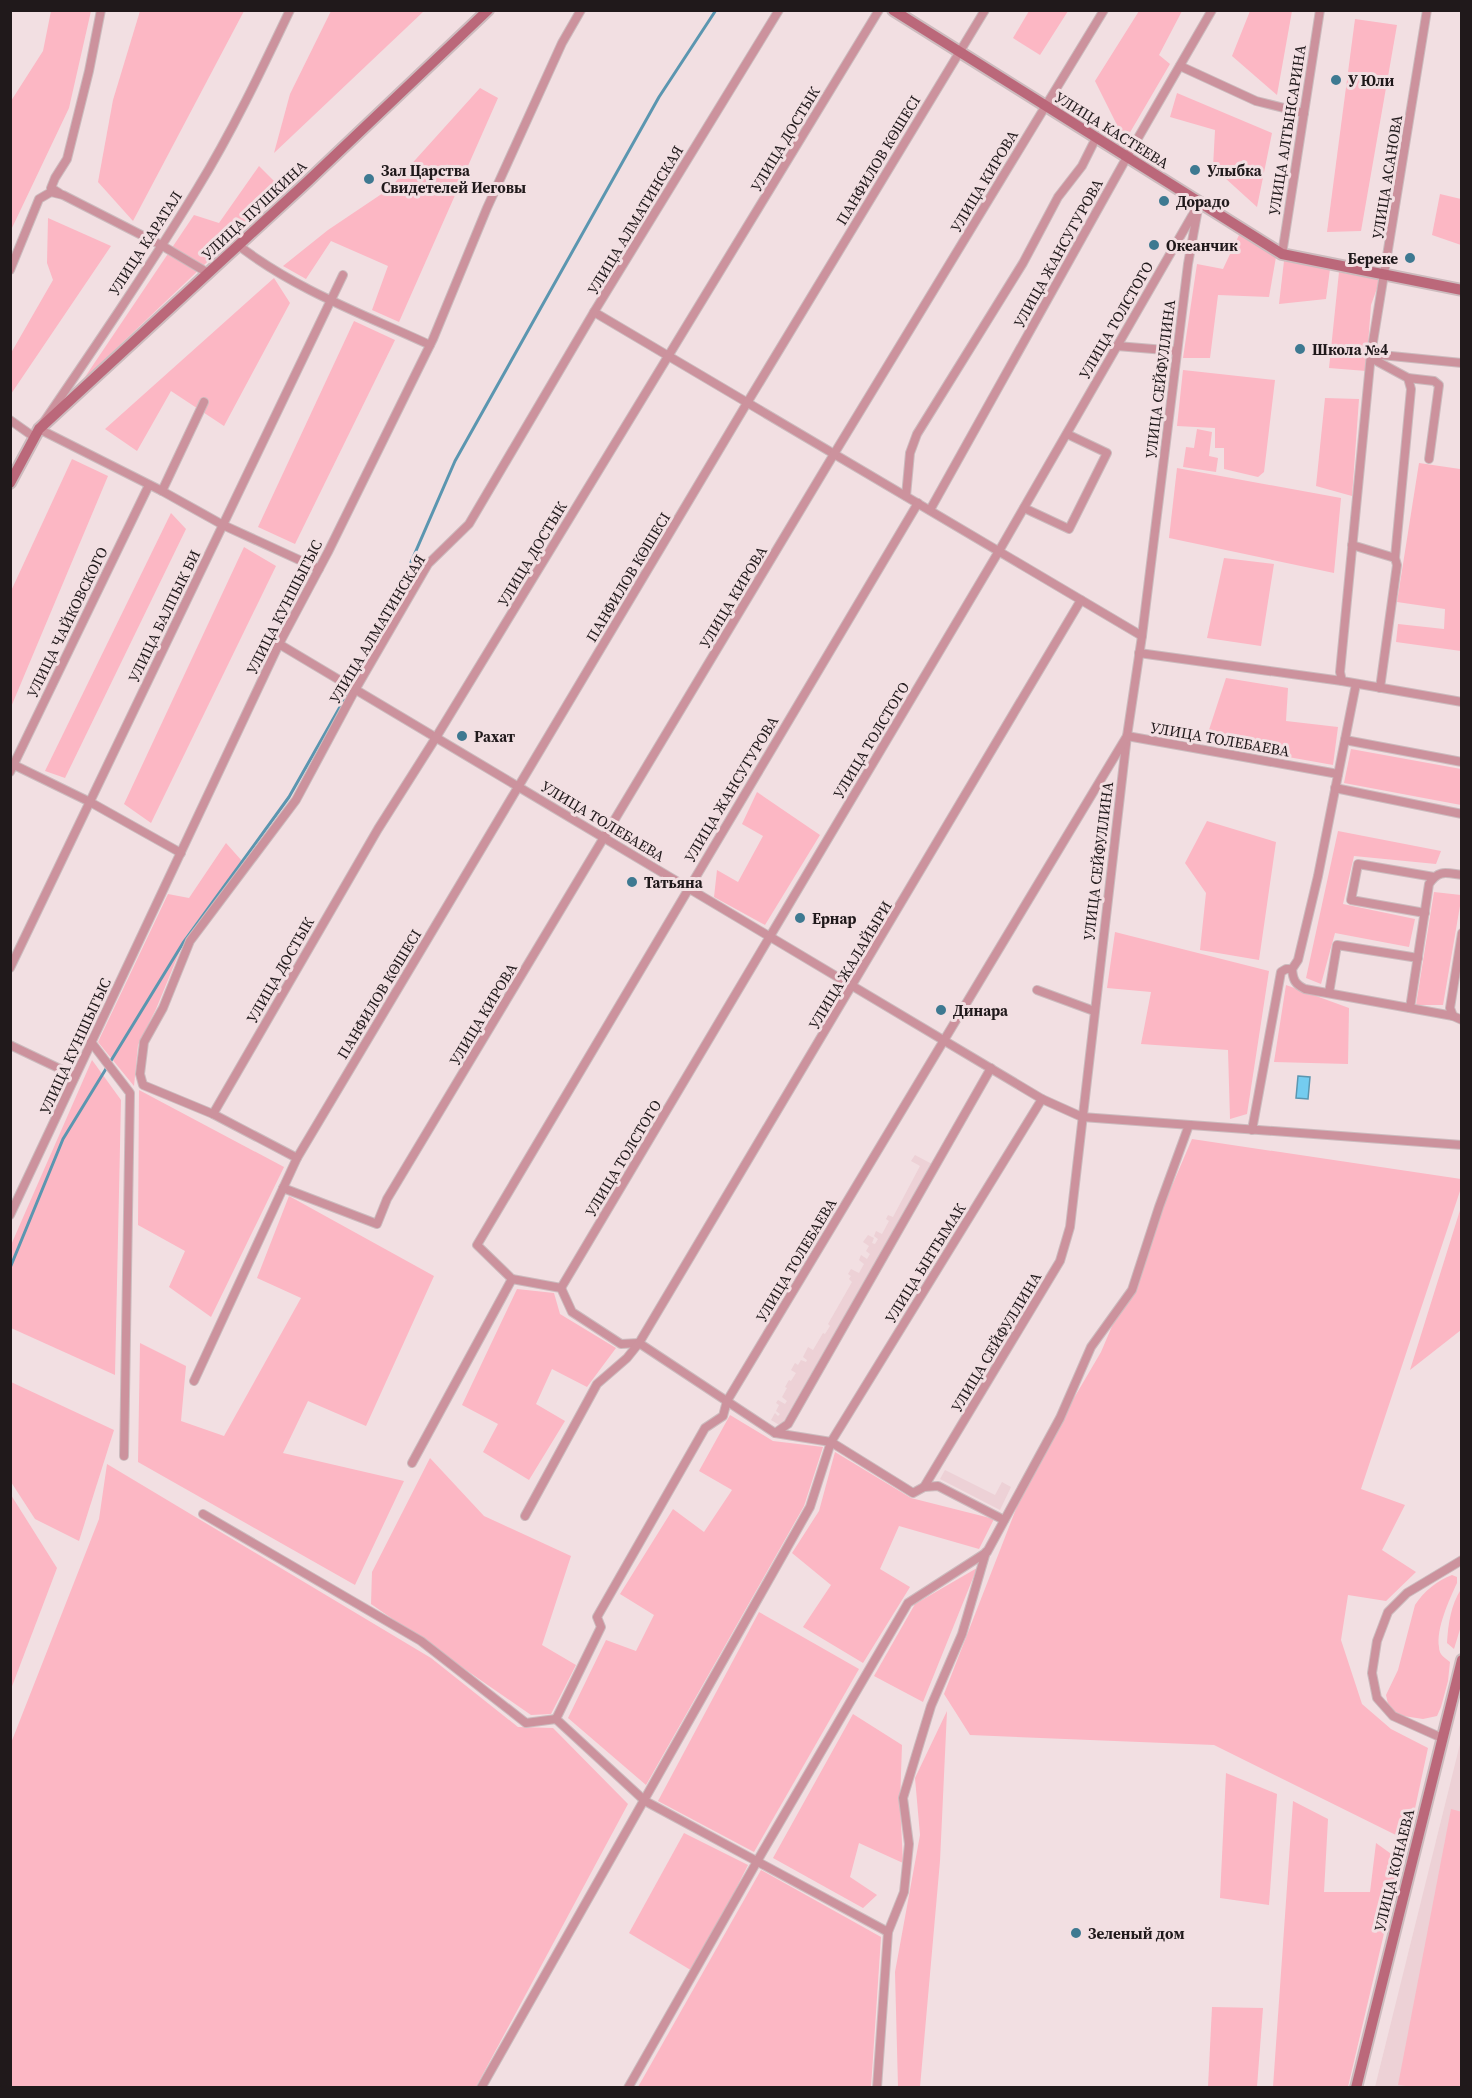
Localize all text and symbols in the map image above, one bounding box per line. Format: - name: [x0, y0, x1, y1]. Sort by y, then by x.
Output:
- street label: УЛИЦА АЛТЫНСАРИНА: [1263, 43, 1311, 217]
- place label: У Юли: [1348, 70, 1395, 91]
- marker: У Юли: [1329, 73, 1343, 87]
- street label: УЛИЦА ДОСТЫК: [745, 82, 825, 195]
- street label: УЛИЦА КАСТЕЕВА: [1051, 86, 1173, 174]
- street label: ПАНФИЛОВ КӨШЕСІ: [831, 91, 925, 229]
- street label: УЛИЦА АСАНОВА: [1367, 113, 1407, 241]
- street label: УЛИЦА КИРОВА: [945, 126, 1023, 236]
- street label: УЛИЦА АЛМАТИНСКАЯ: [582, 141, 688, 298]
- street label: УЛИЦА ПУШКИНА: [197, 156, 311, 264]
- place label: Зал Царства Свидетелей Иеговы: [381, 160, 526, 198]
- place label: Улыбка: [1207, 160, 1263, 181]
- marker: Улыбка: [1188, 163, 1202, 177]
- marker: Зал Царства Свидетелей Иеговы: [362, 172, 376, 186]
- street label: УЛИЦА ЖАНСУГУРОВА: [1008, 175, 1108, 331]
- street label: УЛИЦА КАРАТАЛ: [103, 187, 187, 299]
- place label: Дорадо: [1176, 191, 1230, 212]
- marker: Дорадо: [1157, 194, 1171, 208]
- place label: Океанчик: [1166, 235, 1238, 256]
- marker: Океанчик: [1147, 238, 1161, 252]
- place label: Береке: [1347, 248, 1398, 269]
- marker: Береке: [1403, 251, 1417, 265]
- street label: УЛИЦА ТОЛСТОГО: [1074, 257, 1158, 383]
- street label: УЛИЦА СЕЙФУЛЛИНА: [1140, 298, 1180, 460]
- place label: Школа №4: [1312, 339, 1388, 360]
- marker: Школа №4: [1293, 342, 1307, 356]
- street label: УЛИЦА ДОСТЫК: [492, 497, 572, 610]
- street label: ПАНФИЛОВ КӨШЕСІ: [581, 508, 675, 646]
- street label: УЛИЦА КУНШЫГЫС: [241, 536, 327, 678]
- street label: УЛИЦА КИРОВА: [694, 542, 772, 652]
- street label: УЛИЦА ЧАЙКОВСКОГО: [21, 543, 113, 701]
- street label: УЛИЦА БАЛПЫК БИ: [123, 546, 205, 686]
- street label: УЛИЦА АЛМАТИНСКАЯ: [324, 550, 430, 707]
- street label: УЛИЦА ТОЛСТОГО: [828, 678, 914, 802]
- street label: УЛИЦА ЖАНСУГУРОВА: [679, 712, 783, 866]
- street label: УЛИЦА ТОЛЕБАЕВА: [1149, 716, 1291, 762]
- place label: Рахат: [474, 726, 516, 747]
- marker: Рахат: [455, 729, 469, 743]
- street label: УЛИЦА ТОЛЕБАЕВА: [537, 776, 669, 866]
- street label: УЛИЦА СЕЙФУЛЛИНА: [1078, 780, 1118, 942]
- place label: Татьяна: [644, 872, 704, 893]
- marker: Татьяна: [625, 875, 639, 889]
- street label: УЛИЦА ЖАЛАЙЫРИ: [803, 897, 897, 1033]
- place label: Ернар: [812, 908, 856, 929]
- marker: Ернар: [793, 911, 807, 925]
- street label: УЛИЦА ДОСТЫК: [241, 913, 319, 1027]
- street label: ПАНФИЛОВ КӨШЕСІ: [332, 925, 426, 1063]
- street label: УЛИЦА КИРОВА: [444, 959, 522, 1069]
- street label: УЛИЦА КУНШЫГЫС: [34, 974, 116, 1118]
- place label: Динара: [953, 1000, 1009, 1021]
- marker: Динара: [934, 1003, 948, 1017]
- street label: УЛИЦА ТОЛСТОГО: [580, 1096, 666, 1220]
- street label: УЛИЦА ТОЛЕБАЕВА: [751, 1194, 841, 1326]
- street label: УЛИЦА ЫНТЫМАК: [880, 1199, 970, 1327]
- street label: УЛИЦА СЕЙФУЛЛИНА: [946, 1268, 1046, 1416]
- street label: УЛИЦА КОНАЕВА: [1369, 1807, 1419, 1933]
- place label: Зеленый дом: [1088, 1923, 1185, 1944]
- marker: Зеленый дом: [1069, 1926, 1083, 1940]

